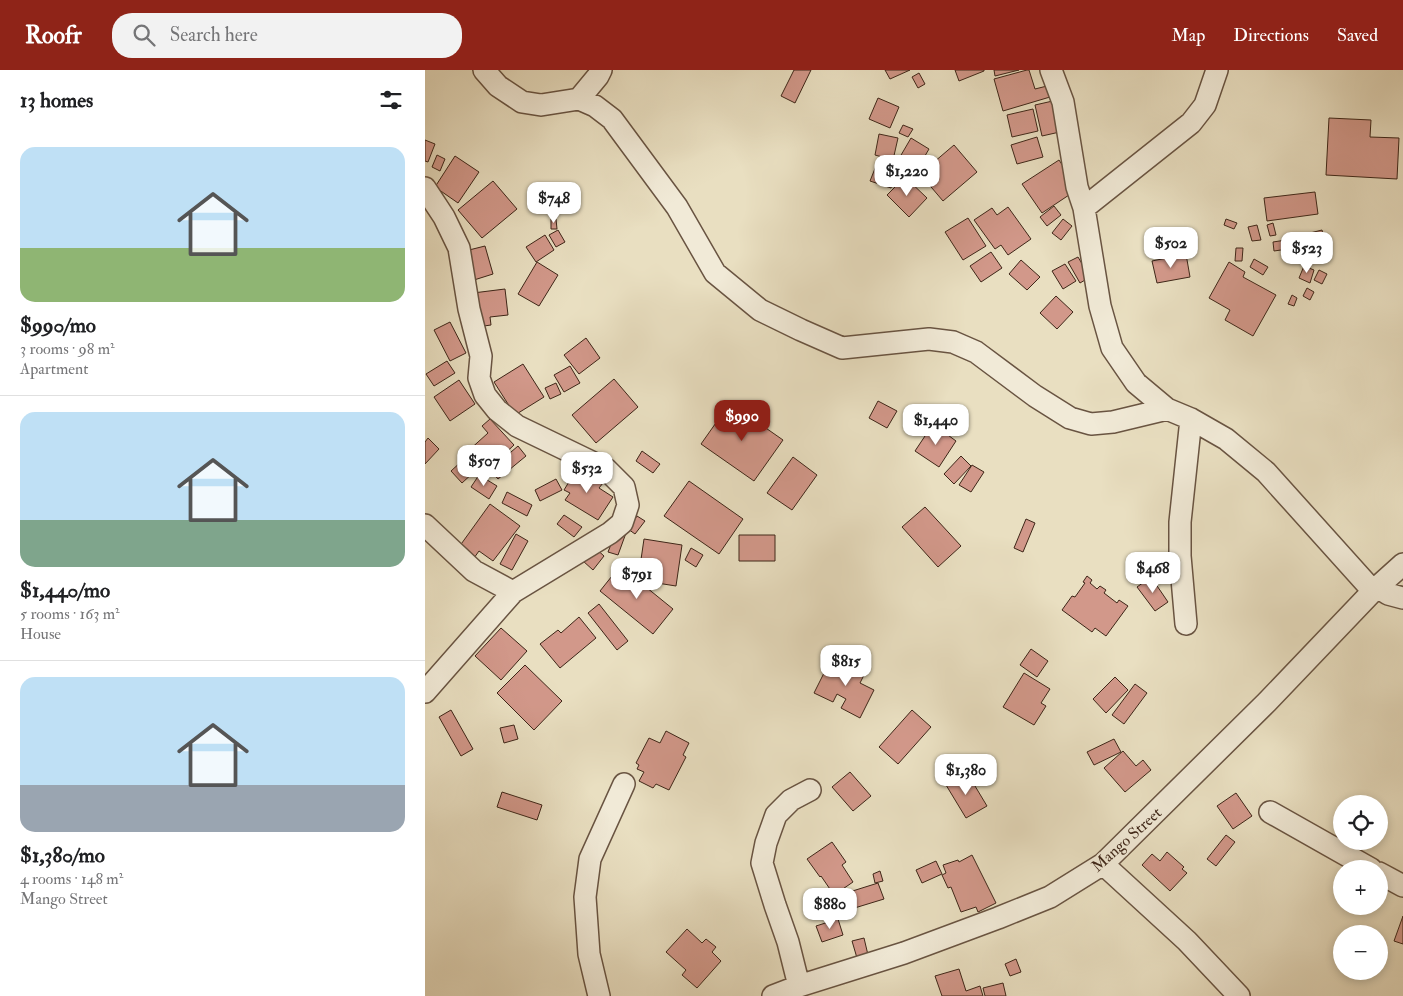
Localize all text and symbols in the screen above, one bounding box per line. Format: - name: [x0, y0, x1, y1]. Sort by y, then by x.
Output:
- search box: [112, 13, 462, 58]
- text: Roofr: [25, 20, 82, 51]
- icon: search: [130, 21, 158, 49]
- text: Search here: [170, 23, 258, 47]
- text: Map: [1172, 24, 1205, 47]
- text: Directions: [1233, 24, 1309, 47]
- text: Saved: [1337, 24, 1378, 47]
- icon: filters: [377, 86, 405, 114]
- text: 13 homes: [20, 87, 93, 114]
- pin: $1,220: [866, 154, 948, 197]
- text: $1,220: [886, 161, 929, 181]
- icon: home: [168, 179, 258, 269]
- pin: $748: [524, 182, 584, 224]
- text: $748: [538, 188, 570, 208]
- pin: $502: [1141, 226, 1201, 269]
- pin: $523: [1277, 232, 1337, 274]
- text: $502: [1155, 233, 1187, 253]
- text: $523: [1292, 238, 1322, 258]
- text: $990/mo: [20, 312, 96, 339]
- text: 3 rooms · 98 m²: [20, 339, 115, 359]
- text: Apartment: [20, 359, 88, 379]
- pin: $990: [712, 400, 772, 442]
- pin: $1,440: [895, 404, 977, 446]
- text: $990: [725, 406, 759, 426]
- text: $1,440: [914, 410, 958, 430]
- pin: $507: [454, 444, 514, 487]
- icon: home: [168, 445, 258, 535]
- text: $507: [468, 451, 500, 471]
- pin: $532: [557, 452, 617, 494]
- text: $532: [572, 458, 602, 478]
- pin: $468: [1123, 552, 1183, 594]
- pin: $791: [607, 558, 667, 600]
- text: $468: [1136, 558, 1170, 578]
- text: $791: [622, 564, 652, 584]
- text: $1,440/mo: [20, 577, 110, 604]
- text: 5 rooms · 163 m²: [20, 604, 120, 624]
- text: House: [20, 624, 61, 644]
- pin: $815: [816, 644, 876, 687]
- text: $815: [831, 651, 861, 671]
- icon: home: [168, 710, 258, 800]
- pin: $1,380: [925, 754, 1007, 796]
- text: $1,380: [946, 760, 986, 780]
- map controls: [1333, 795, 1388, 980]
- button: locate: [1333, 795, 1388, 850]
- street label: Mango Street: [1087, 803, 1166, 877]
- text: $1,380/mo: [20, 842, 105, 869]
- button: +: [1333, 860, 1388, 915]
- text: 4 rooms · 148 m²: [20, 869, 123, 889]
- pin: $880: [800, 888, 860, 930]
- text: Mango Street: [20, 889, 108, 909]
- text: $880: [814, 894, 846, 914]
- button: −: [1333, 925, 1388, 980]

